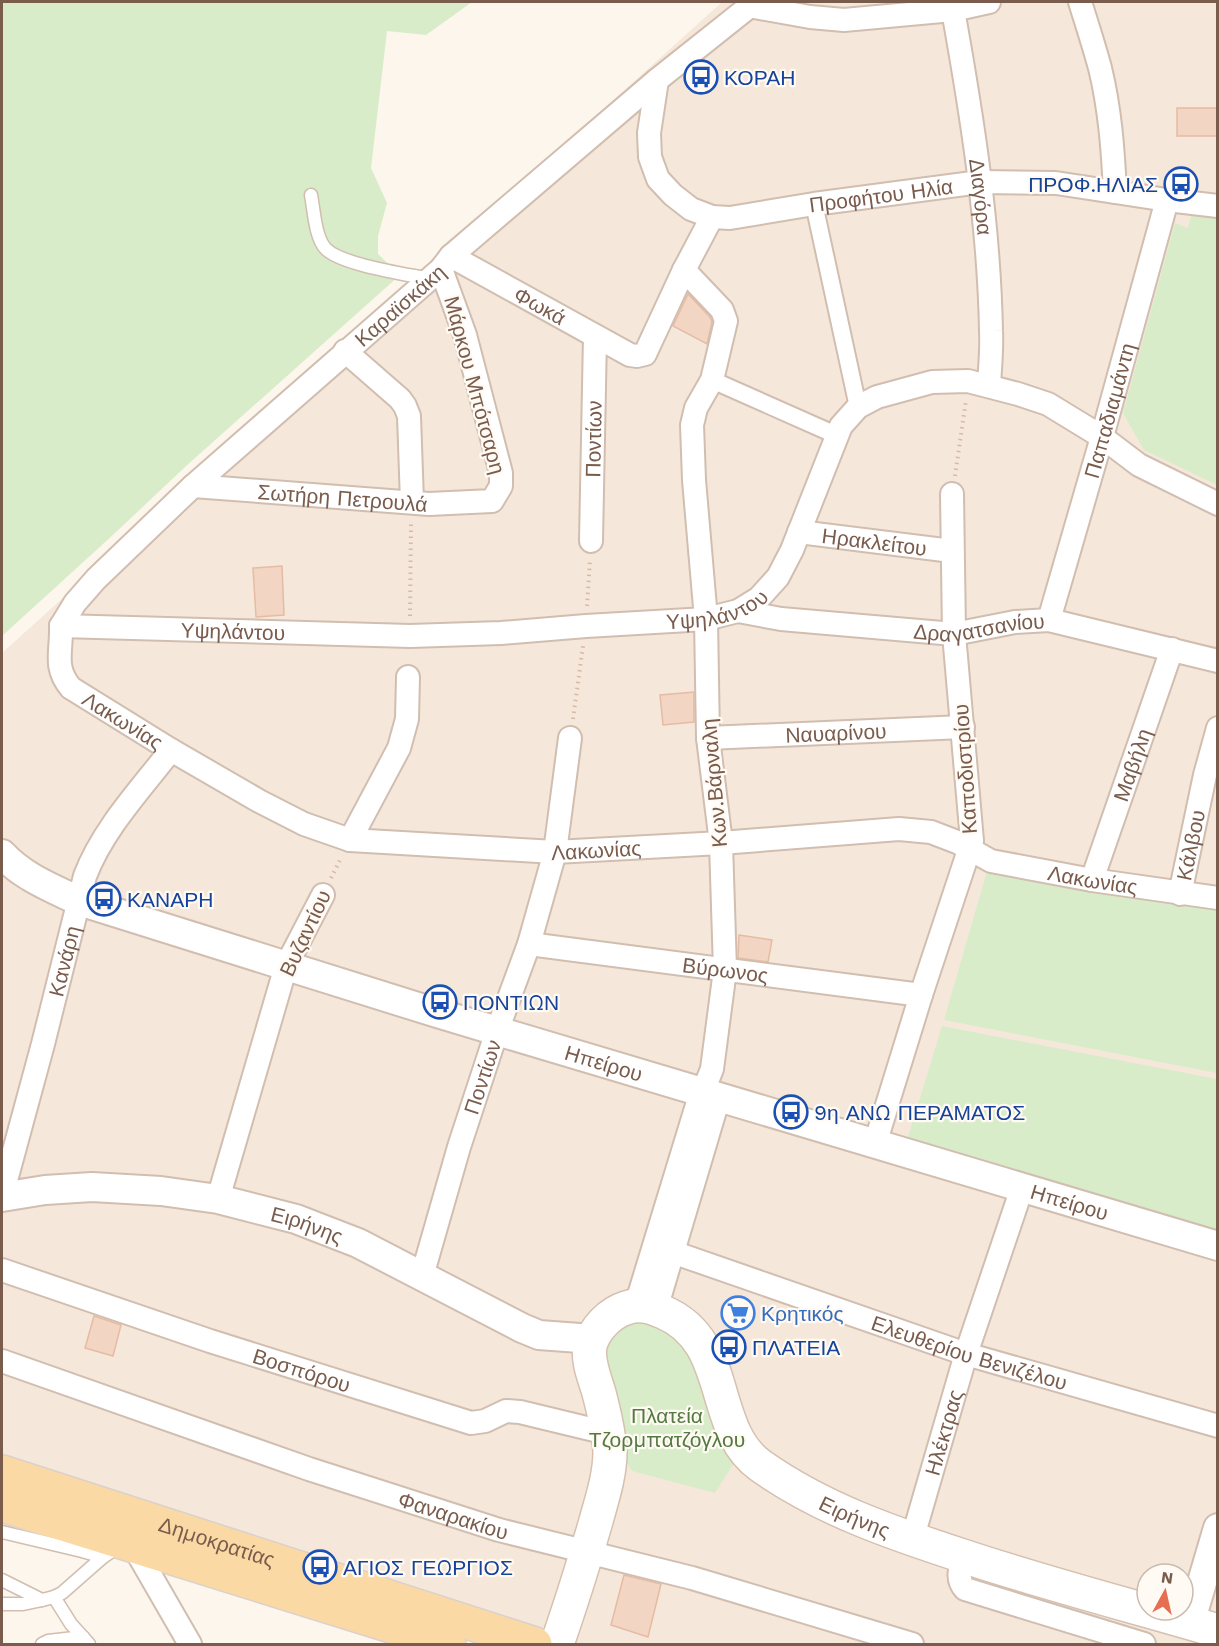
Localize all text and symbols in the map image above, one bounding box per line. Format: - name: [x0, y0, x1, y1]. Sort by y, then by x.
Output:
- bus stop icon: ΚΟΡΑΗ: [683, 59, 719, 95]
- place label: ΚΟΡΑΗ: [724, 65, 795, 90]
- street label: Διαγόρα: [965, 157, 998, 236]
- bus stop icon: ΠΡΟΦ.ΗΛΙΑΣ: [1163, 166, 1199, 202]
- place label: ΠΡΟΦ.ΗΛΙΑΣ: [1028, 172, 1158, 197]
- street label: Προφήτου Ηλία: [807, 173, 954, 217]
- street label: Καραϊσκάκη: [349, 259, 450, 351]
- street label: Φωκά: [510, 281, 571, 330]
- street label: Μάρκου Μπότσαρη: [439, 293, 511, 477]
- street label: Παπαδιαμάντη: [1078, 340, 1140, 481]
- street label: Ποντίων: [580, 400, 606, 478]
- street label: Σωτήρη Πετρουλά: [257, 478, 428, 516]
- street label: Ηρακλείτου: [821, 522, 928, 560]
- street label: Υψηλάντου: [665, 584, 773, 634]
- street label: Δραγατσανίου: [913, 608, 1045, 647]
- street label: Υψηλάντου: [180, 617, 286, 645]
- street label: Λακωνίας: [78, 686, 168, 755]
- street label: Καποδιστρίου: [948, 703, 982, 835]
- street label: Κων.Βάρναλη: [696, 718, 732, 848]
- street label: Ναυαρίνου: [785, 718, 887, 747]
- street label: Μαβήλη: [1108, 725, 1156, 805]
- street label: Κάλβου: [1171, 807, 1210, 883]
- street label: Λακωνίας: [550, 835, 642, 865]
- street label: Λακωνίας: [1046, 859, 1139, 899]
- bus stop icon: ΚΑΝΑΡΗ: [86, 881, 122, 917]
- street label: Βυζαντίου: [274, 886, 336, 980]
- place label: ΚΑΝΑΡΗ: [127, 887, 213, 912]
- street label: Κανάρη: [43, 923, 85, 999]
- street label: Βύρωνος: [681, 952, 770, 987]
- bus stop icon: ΠΟΝΤΙΩΝ: [422, 984, 458, 1020]
- place label: ΠΟΝΤΙΩΝ: [463, 990, 559, 1015]
- street label: Ποντίων: [458, 1036, 506, 1117]
- street label: Ηπείρου: [562, 1039, 646, 1086]
- bus stop icon: 9η ΑΝΩ ΠΕΡΑΜΑΤΟΣ: [773, 1094, 809, 1130]
- place label: 9η ΑΝΩ ΠΕΡΑΜΑΤΟΣ: [814, 1100, 1025, 1125]
- street label: Ηπείρου: [1028, 1178, 1111, 1225]
- street label: Ειρήνης: [269, 1201, 347, 1249]
- supermarket icon: Κρητικός: [720, 1295, 756, 1331]
- place label: Κρητικός: [761, 1301, 844, 1326]
- street label: Ελευθερίου Βενιζέλου: [868, 1310, 1070, 1395]
- bus stop icon: ΠΛΑΤΕΙΑ: [711, 1329, 747, 1365]
- place label: ΠΛΑΤΕΙΑ: [752, 1335, 840, 1360]
- street label: Βοσπόρου: [250, 1343, 354, 1397]
- street label: Ηλέκτρας: [919, 1387, 968, 1478]
- park label: Πλατεία Τζορμπατζόγλου: [589, 1403, 745, 1452]
- street label: Φαναρακίου: [395, 1486, 511, 1544]
- street label: Ειρήνης: [815, 1490, 894, 1542]
- street label: Δημοκρατίας: [156, 1511, 278, 1572]
- bus stop icon: ΑΓΙΟΣ ΓΕΩΡΓΙΟΣ: [302, 1549, 338, 1585]
- place label: ΑΓΙΟΣ ΓΕΩΡΓΙΟΣ: [343, 1555, 513, 1580]
- north arrow: [1135, 1562, 1195, 1622]
- text: N: [1160, 1567, 1174, 1588]

